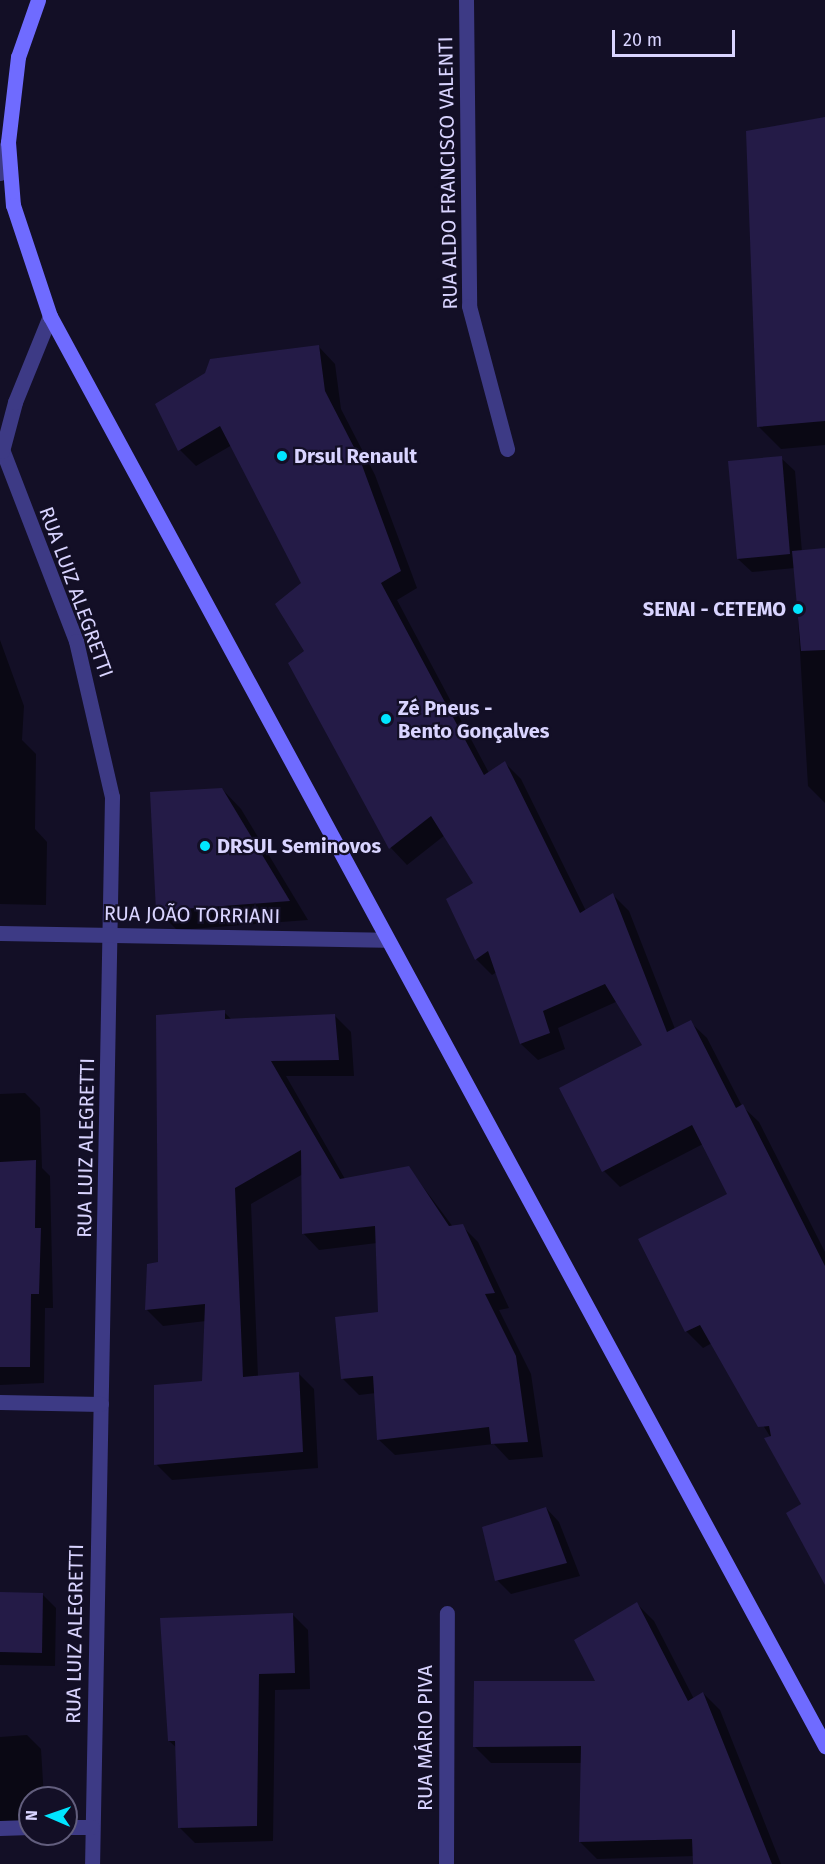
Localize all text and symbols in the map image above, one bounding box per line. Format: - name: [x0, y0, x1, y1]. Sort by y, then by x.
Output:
- scale bar: [615, 18, 738, 56]
- text: 20 m: [623, 29, 662, 51]
- street label: RUA ALDO FRANCISCO VALENTI: [434, 36, 462, 310]
- place label: Drsul Renault: [294, 444, 417, 468]
- marker: Drsul Renault: [275, 449, 289, 463]
- street label: RUA LUIZ ALEGRETTI: [34, 503, 118, 681]
- place label: SENAI - CETEMO: [643, 597, 786, 621]
- marker: SENAI - CETEMO: [791, 602, 805, 616]
- place label: Zé Pneus - Bento Gonçalves: [398, 696, 549, 743]
- marker: Zé Pneus - Bento Gonçalves: [379, 712, 393, 726]
- place label: DRSUL Seminovos: [217, 834, 381, 858]
- marker: DRSUL Seminovos: [198, 839, 212, 853]
- street label: RUA JOÃO TORRIANI: [104, 901, 280, 929]
- street label: RUA LUIZ ALEGRETTI: [72, 1058, 100, 1238]
- street label: RUA LUIZ ALEGRETTI: [61, 1544, 89, 1724]
- street label: RUA MÁRIO PIVA: [413, 1665, 437, 1811]
- north arrow: [18, 1786, 78, 1846]
- text: N: [22, 1810, 41, 1821]

